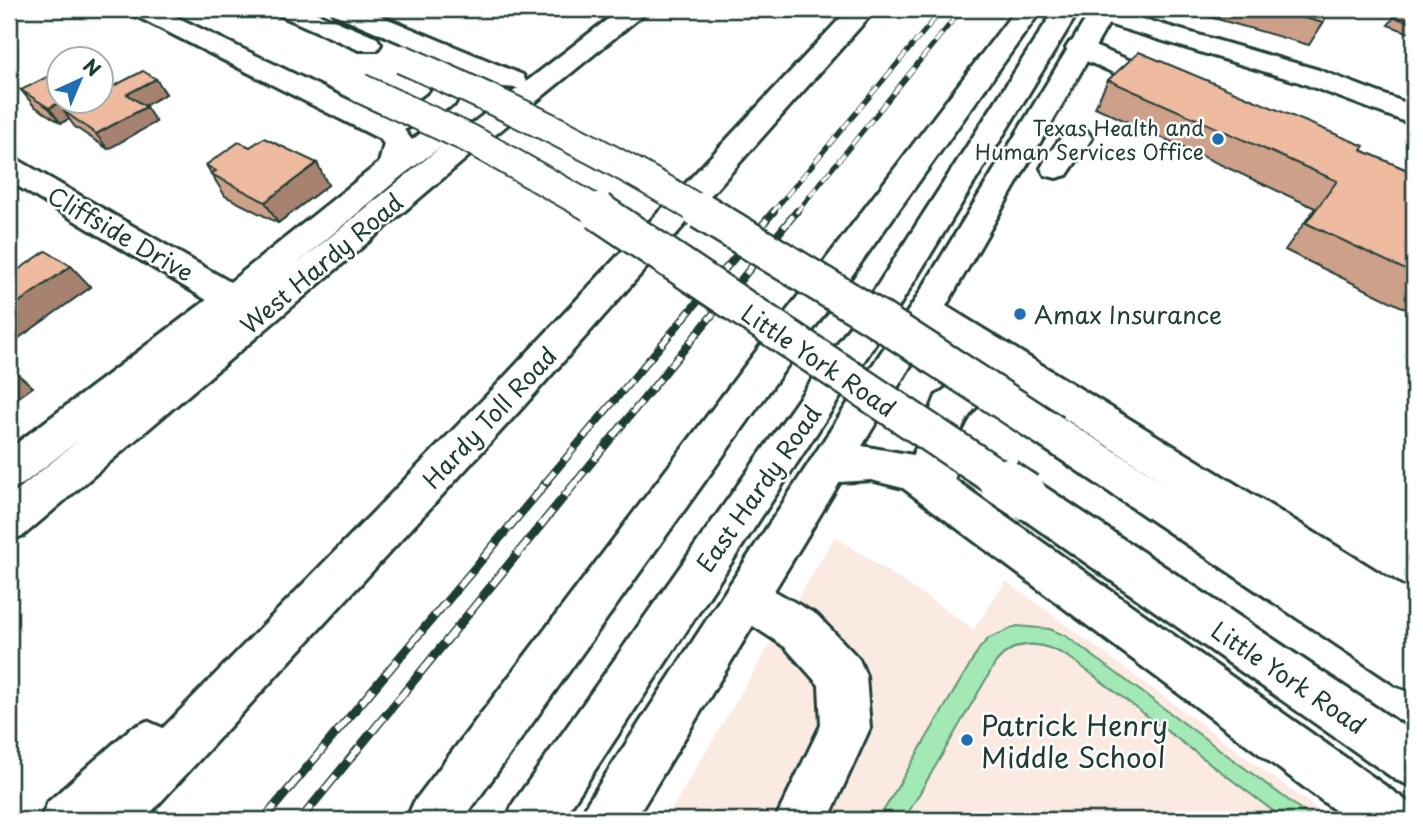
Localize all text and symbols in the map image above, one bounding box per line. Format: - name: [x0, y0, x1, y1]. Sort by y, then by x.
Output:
- north arrow: [46, 46, 116, 116]
- text: N: [77, 52, 108, 82]
- place label: Texas Health and Human Services Office: [975, 111, 1204, 167]
- marker: Texas Health and Human Services Office: [1210, 131, 1226, 147]
- street label: Cliffside Drive: [41, 177, 201, 289]
- street label: West Hardy Road: [232, 184, 410, 342]
- street label: Little York Road: [735, 295, 903, 425]
- place label: Amax Insurance: [1034, 296, 1222, 332]
- marker: Amax Insurance: [1012, 306, 1028, 322]
- street label: Hardy Toll Road: [413, 338, 565, 496]
- street label: East Hardy Road: [687, 397, 829, 579]
- street label: Little York Road: [1205, 612, 1373, 742]
- place label: Patrick Henry Middle School: [981, 703, 1168, 778]
- marker: Patrick Henry Middle School: [959, 732, 975, 748]

